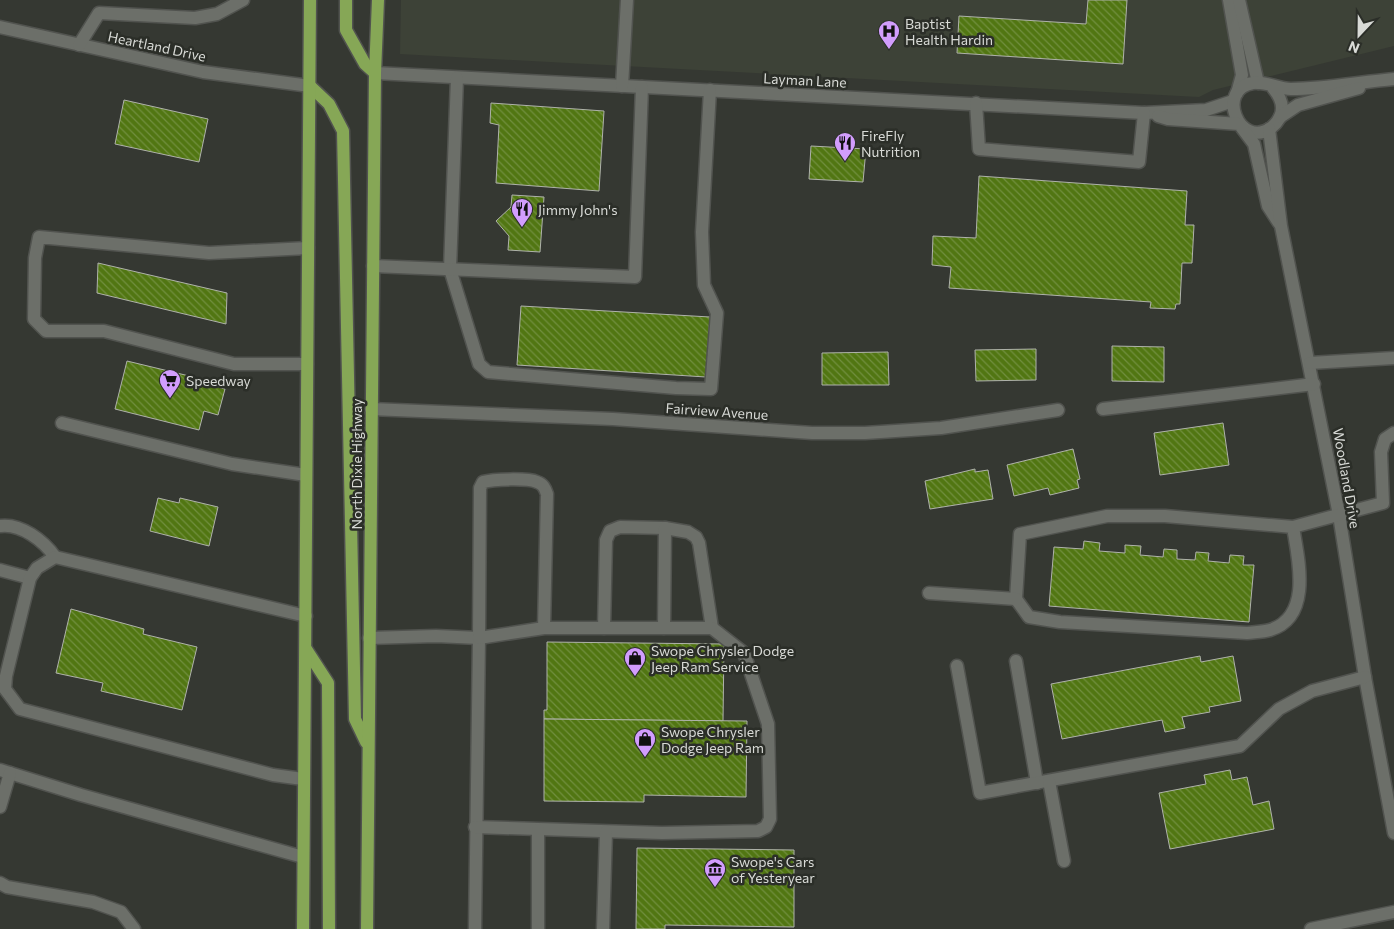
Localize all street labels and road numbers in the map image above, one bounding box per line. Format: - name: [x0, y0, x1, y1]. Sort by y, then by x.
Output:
- street label: Heartland Drive: [106, 27, 208, 65]
- street label: Layman Lane: [763, 69, 847, 91]
- street label: North Dixie Highway: [348, 399, 365, 530]
- street label: Fairview Avenue: [665, 399, 769, 423]
- street label: Woodland Drive: [1330, 426, 1364, 530]

